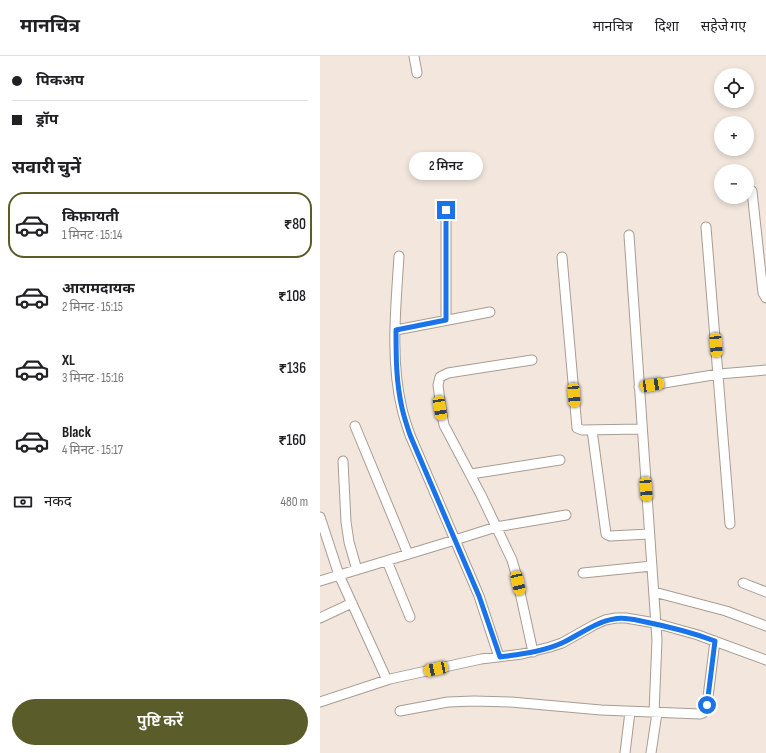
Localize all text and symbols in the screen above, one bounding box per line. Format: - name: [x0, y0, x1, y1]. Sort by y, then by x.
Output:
- text: मानचित्र: [20, 15, 80, 38]
- text: मानचित्र: [593, 18, 633, 35]
- text: दिशा: [655, 18, 679, 35]
- text: सहेजे गए: [701, 18, 746, 35]
- map controls: [714, 68, 754, 204]
- button: locate: [714, 68, 754, 108]
- text: पिकअप: [36, 71, 84, 90]
- text: ड्रॉप: [36, 110, 58, 129]
- button: +: [714, 116, 754, 156]
- callout: 2 मिनट: [409, 152, 483, 180]
- text: सवारी चुनें: [12, 157, 81, 178]
- text: 2 मिनट: [429, 158, 463, 174]
- button: −: [714, 164, 754, 204]
- route end: [437, 201, 455, 219]
- icon: car: [14, 207, 50, 243]
- text: किफ़ायती: [62, 207, 119, 226]
- text: ₹80: [284, 215, 306, 234]
- text: 1 मिनट · 15:14: [62, 227, 122, 243]
- icon: car: [14, 279, 50, 315]
- text: आरामदायक: [62, 279, 135, 298]
- text: ₹108: [278, 287, 306, 306]
- text: 2 मिनट · 15:15: [62, 299, 123, 315]
- car: [709, 333, 723, 357]
- icon: car: [14, 351, 50, 387]
- text: XL: [62, 351, 75, 370]
- text: ₹136: [279, 359, 306, 378]
- text: 3 मिनट · 15:16: [62, 370, 124, 386]
- car: [639, 377, 665, 393]
- car: [567, 383, 581, 407]
- car: [432, 395, 448, 421]
- icon: car: [14, 423, 50, 459]
- text: Black: [62, 423, 91, 442]
- text: ₹160: [278, 431, 306, 450]
- text: 4 मिनट · 15:17: [62, 442, 123, 458]
- car: [639, 477, 653, 501]
- icon: cash: [12, 491, 34, 513]
- text: नकद: [44, 492, 72, 511]
- text: 480 m: [281, 494, 308, 510]
- car: [509, 570, 527, 596]
- car: [423, 661, 449, 677]
- route start: [698, 696, 716, 714]
- button: पुष्टि करें: [12, 699, 308, 745]

